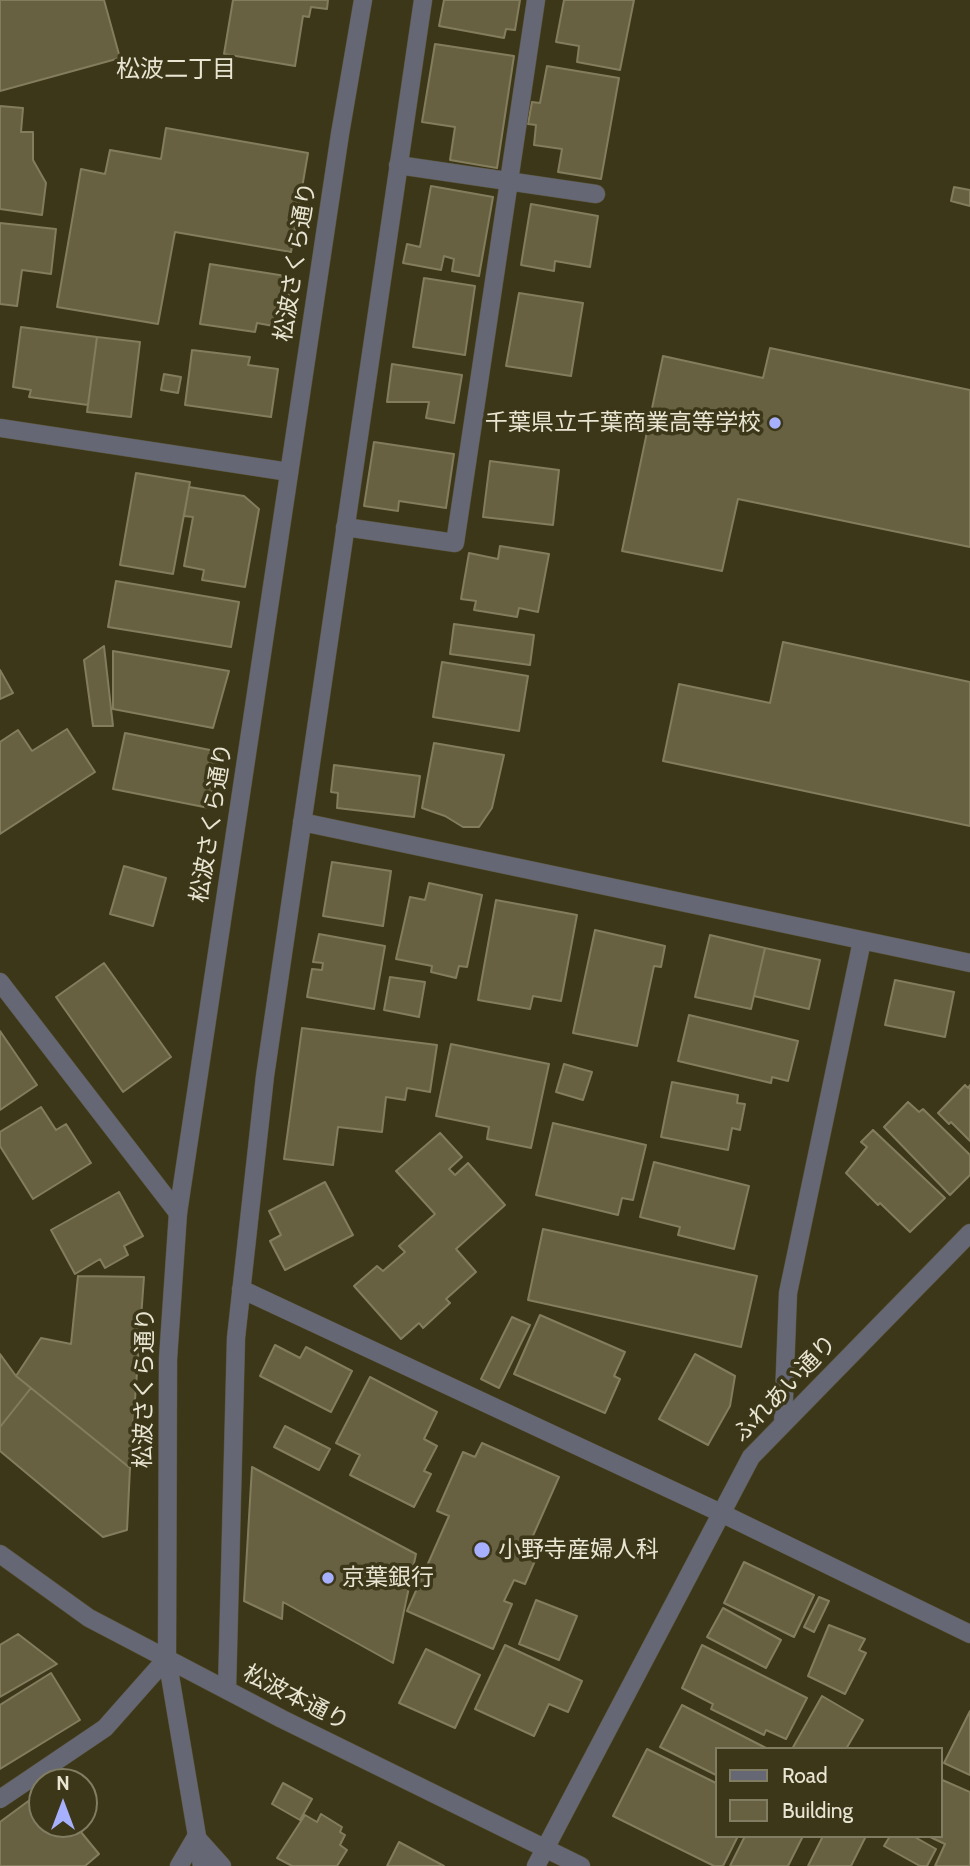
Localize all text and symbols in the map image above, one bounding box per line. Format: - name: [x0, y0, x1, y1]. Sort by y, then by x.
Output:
- district label: 松波二丁目: [116, 56, 236, 84]
- street label: 松波さくら通り: [270, 180, 322, 344]
- place label: 千葉県立千葉商業高等学校: [485, 409, 761, 437]
- marker: 千葉県立千葉商業高等学校: [767, 415, 783, 431]
- street label: 松波さくら通り: [186, 741, 238, 905]
- street label: 松波さくら通り: [130, 1307, 160, 1469]
- street label: ふれあい通り: [727, 1330, 843, 1448]
- place label: 小野寺産婦人科: [498, 1536, 659, 1564]
- marker: 小野寺産婦人科: [472, 1540, 492, 1560]
- place label: 京葉銀行: [342, 1564, 434, 1592]
- marker: 京葉銀行: [320, 1570, 336, 1586]
- street label: 松波本通り: [239, 1660, 353, 1736]
- legend: [715, 1747, 942, 1838]
- text: Road: [782, 1763, 828, 1788]
- north arrow: [28, 1768, 98, 1838]
- text: N: [56, 1772, 70, 1795]
- text: Building: [782, 1798, 853, 1823]

